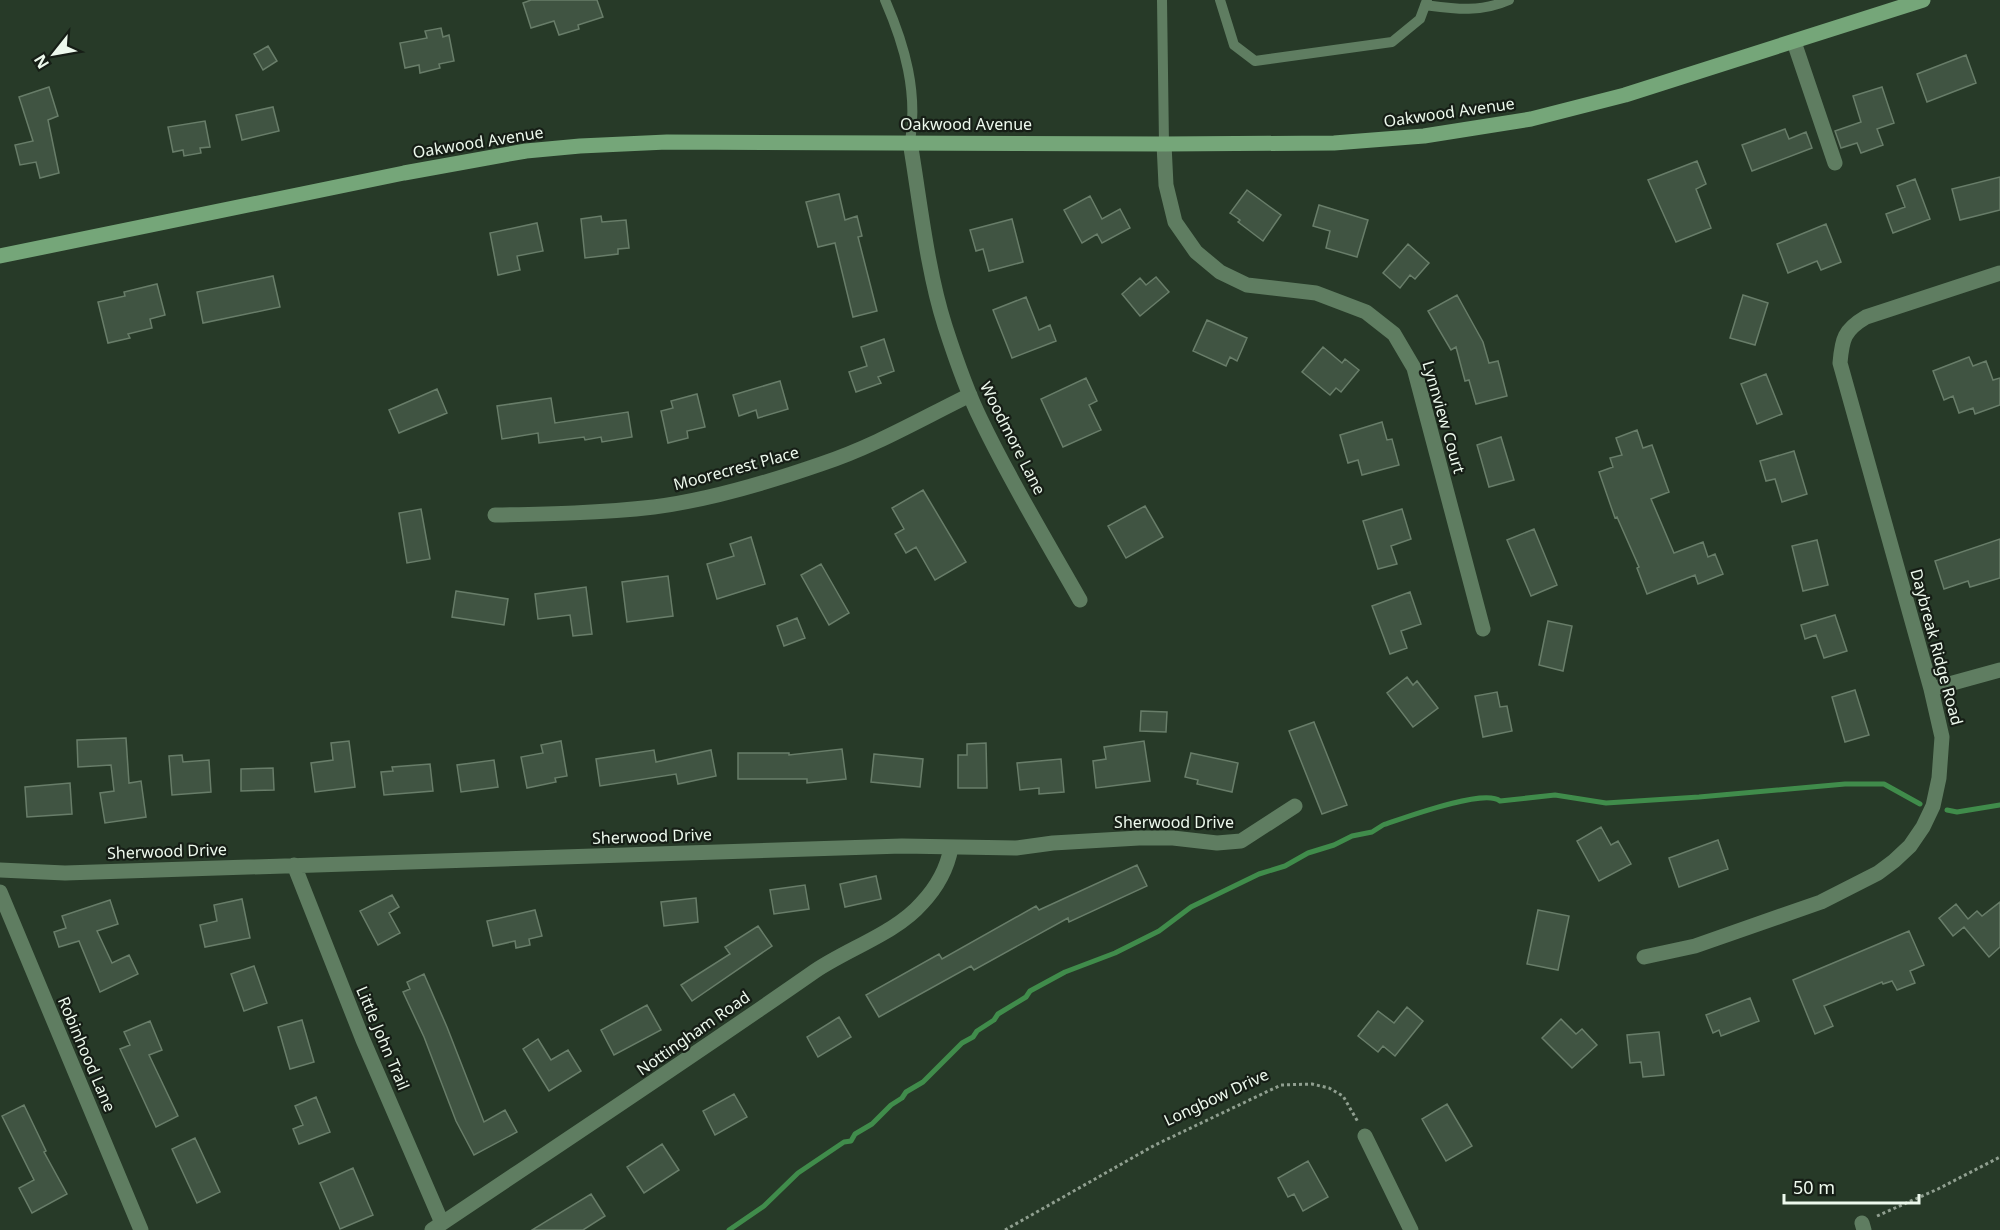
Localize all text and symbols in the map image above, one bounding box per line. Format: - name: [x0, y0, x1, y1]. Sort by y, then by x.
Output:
- north arrow: [24, 24, 84, 84]
- text: N: [28, 50, 54, 73]
- street label: Oakwood Avenue: [1382, 92, 1516, 132]
- street label: Oakwood Avenue: [900, 113, 1032, 135]
- street label: Oakwood Avenue: [411, 121, 545, 163]
- street label: Lynnview Court: [1417, 358, 1471, 476]
- street label: Woodmore Lane: [975, 378, 1051, 498]
- street label: Moorecrest Place: [671, 441, 801, 495]
- street label: Daybreak Ridge Road: [1906, 566, 1968, 728]
- street label: Sherwood Drive: [1114, 811, 1234, 833]
- street label: Sherwood Drive: [592, 823, 712, 849]
- street label: Sherwood Drive: [107, 838, 227, 864]
- street label: Little John Trail: [351, 983, 415, 1093]
- street label: Nottingham Road: [632, 986, 754, 1080]
- street label: Robinhood Lane: [53, 993, 121, 1115]
- street label: Longbow Drive: [1160, 1063, 1272, 1131]
- scale bar: [1784, 1167, 1919, 1205]
- text: 50 m: [1793, 1175, 1835, 1199]

